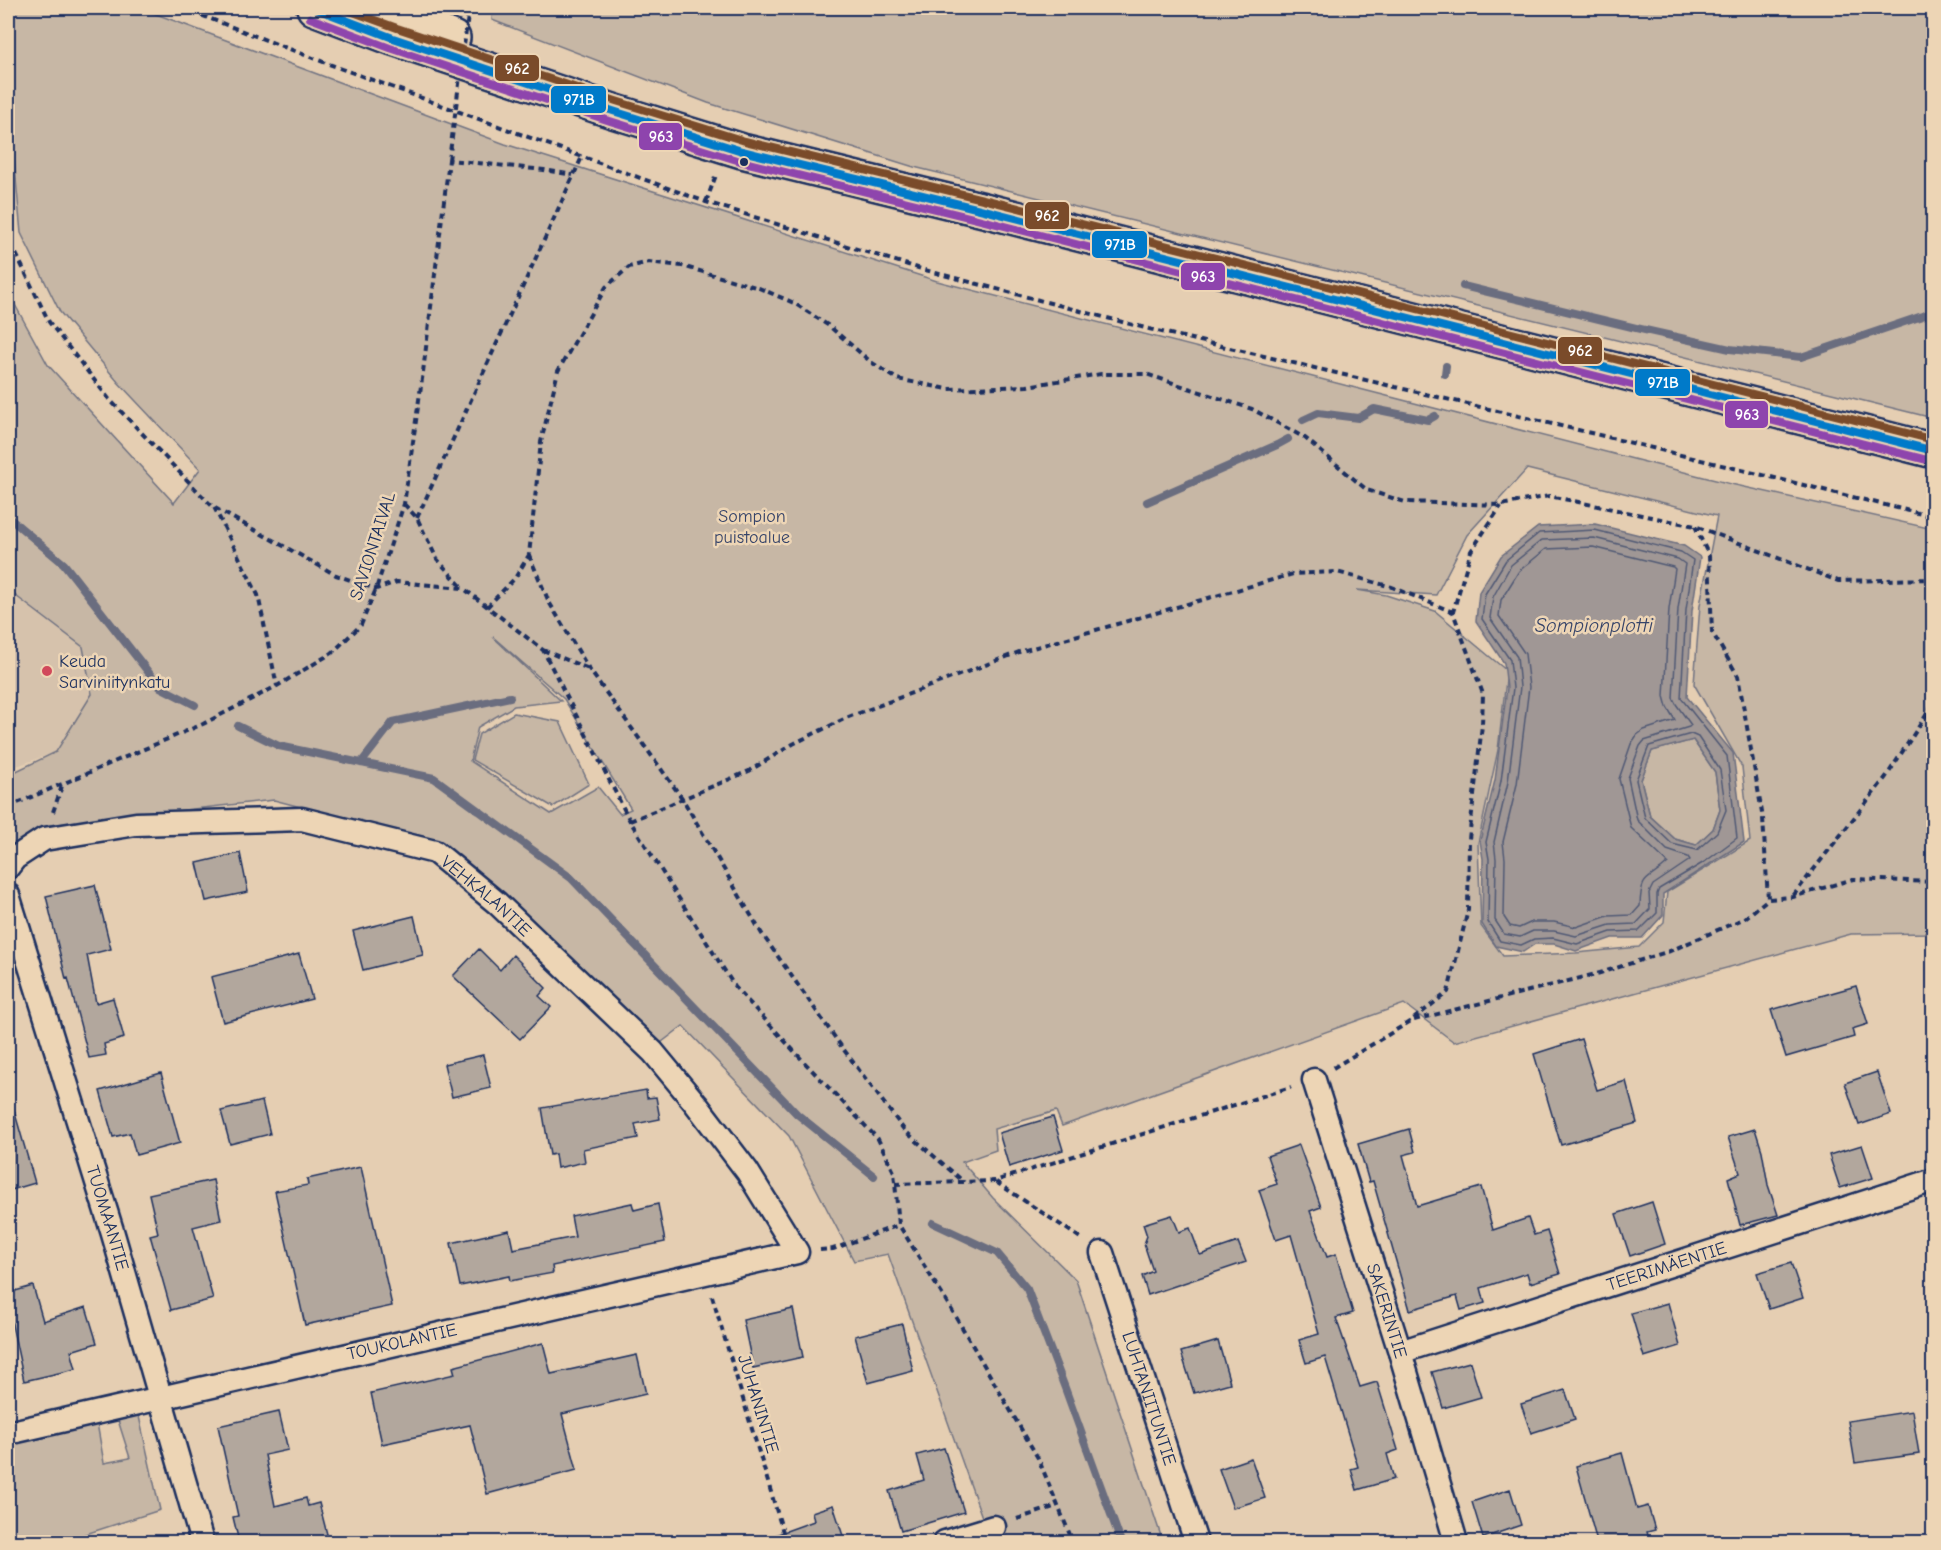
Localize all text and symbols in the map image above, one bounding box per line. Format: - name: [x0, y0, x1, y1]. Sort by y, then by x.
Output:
- line badge: 962: [494, 54, 540, 82]
- text: 962: [505, 60, 529, 78]
- line badge: 971B: [550, 85, 607, 114]
- text: 971B: [563, 91, 595, 109]
- line badge: 963: [638, 122, 683, 151]
- text: 963: [649, 128, 673, 146]
- unlabelled marker: [738, 156, 750, 168]
- line badge: 962: [1024, 201, 1070, 230]
- text: 962: [1035, 207, 1059, 225]
- line badge: 971B: [1091, 230, 1148, 259]
- text: 971B: [1104, 236, 1136, 254]
- line badge: 963: [1180, 262, 1226, 291]
- text: 963: [1191, 268, 1215, 286]
- line badge: 962: [1557, 336, 1603, 365]
- text: 962: [1568, 342, 1592, 360]
- line badge: 971B: [1634, 368, 1691, 397]
- text: 971B: [1647, 374, 1679, 392]
- line badge: 963: [1724, 400, 1769, 429]
- text: 963: [1735, 406, 1759, 424]
- street label: SAVIONTAIVAL: [346, 489, 400, 603]
- park label: Sompion puistoalue: [714, 506, 790, 548]
- water label: Sompionplotti: [1535, 614, 1653, 637]
- place label: Keuda Sarviniitynkatu: [59, 651, 170, 693]
- marker: Keuda Sarviniitynkatu: [40, 664, 54, 678]
- street label: VEHKALANTIE: [437, 851, 536, 941]
- street label: TUOMAANTIE: [82, 1163, 134, 1273]
- street label: TEERIMÄENTIE: [1604, 1237, 1729, 1295]
- street label: SAKERINTIE: [1362, 1261, 1412, 1361]
- street label: TOUKOLANTIE: [345, 1319, 459, 1365]
- street label: LUHTANIITUNTIE: [1118, 1329, 1181, 1468]
- street label: JUHANINTIE: [733, 1352, 783, 1456]

